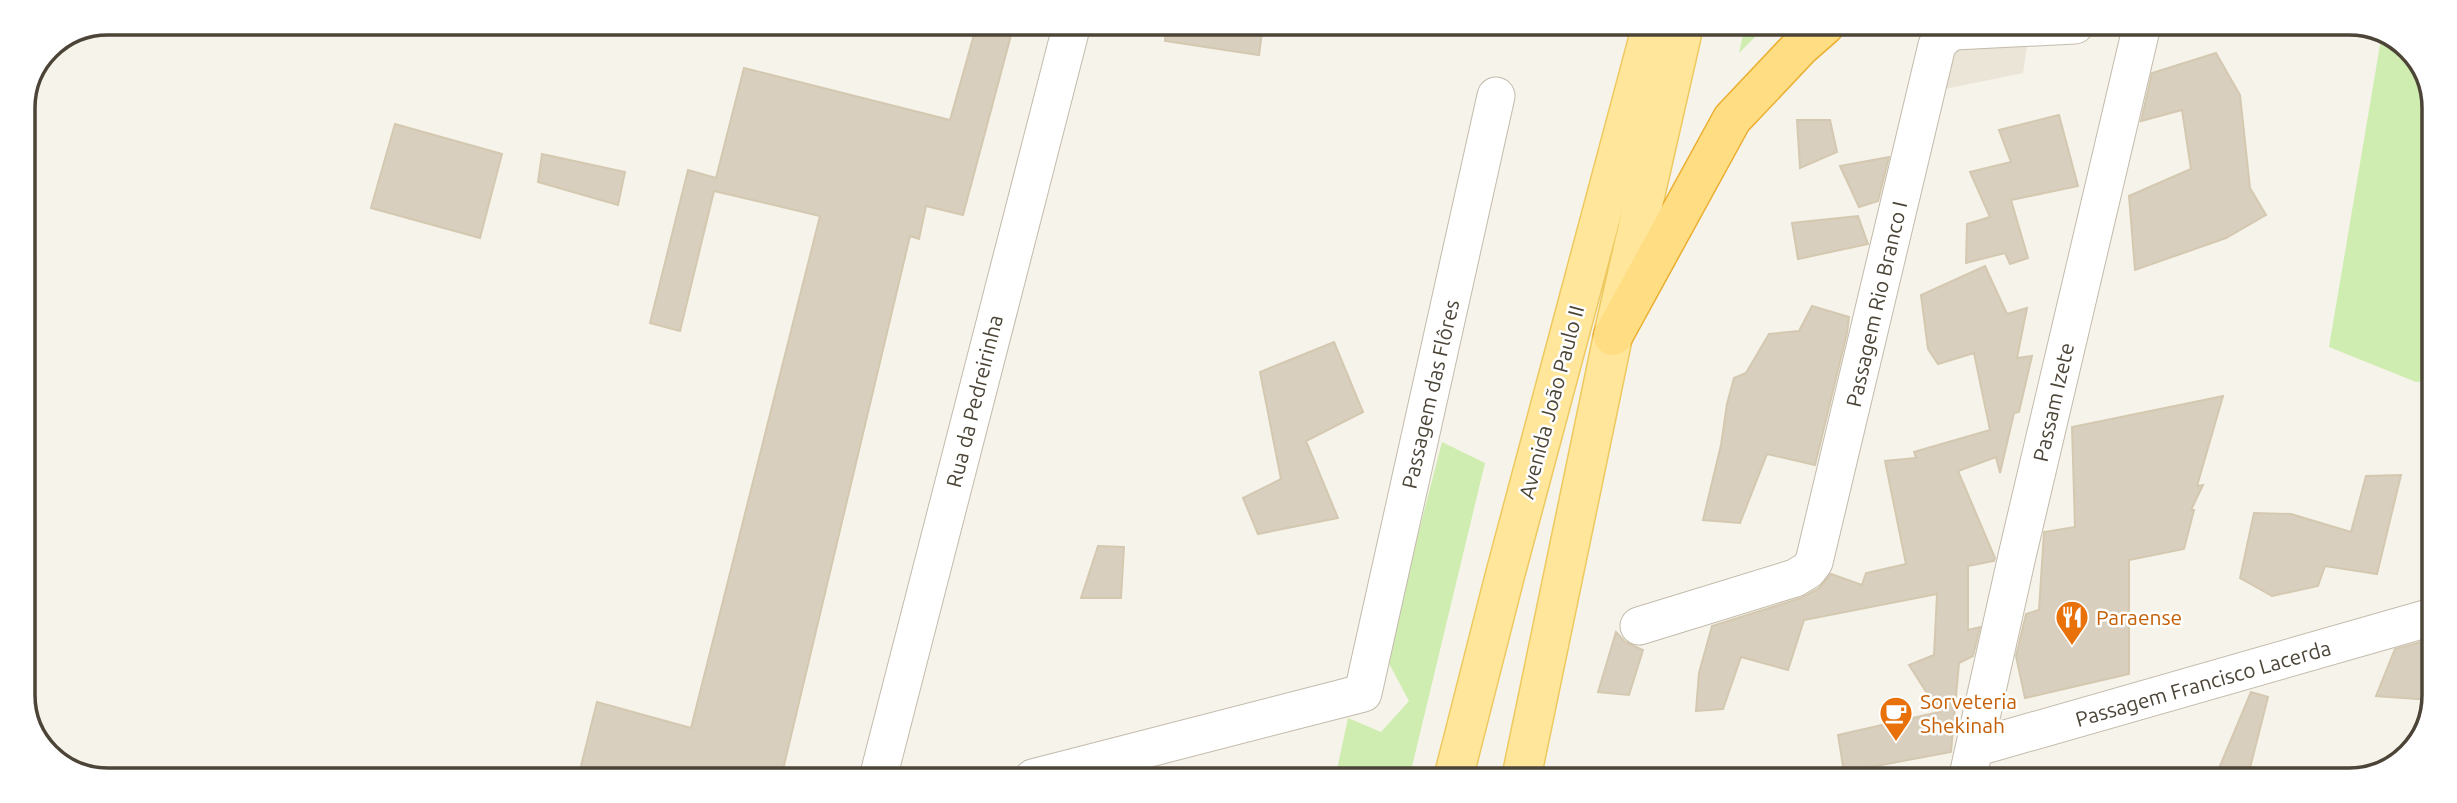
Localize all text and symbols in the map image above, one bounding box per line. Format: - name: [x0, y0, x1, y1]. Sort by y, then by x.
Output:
- street label: Passagem Rio Branco I: [1841, 199, 1911, 409]
- street label: Passagem das Flôres: [1397, 297, 1463, 491]
- street label: Avenida João Paulo II: [1514, 303, 1588, 501]
- street label: Rua da Pedreirinha: [941, 312, 1007, 490]
- street label: Passam Izete: [2028, 340, 2078, 464]
- restaurant icon: Paraense: [2053, 598, 2091, 647]
- place label: Paraense: [2096, 605, 2182, 629]
- street label: Passagem Francisco Lacerda: [2072, 635, 2334, 731]
- place label: Sorveteria Shekinah: [1920, 689, 2017, 737]
- cafe icon: Sorveteria Shekinah: [1877, 694, 1915, 743]

